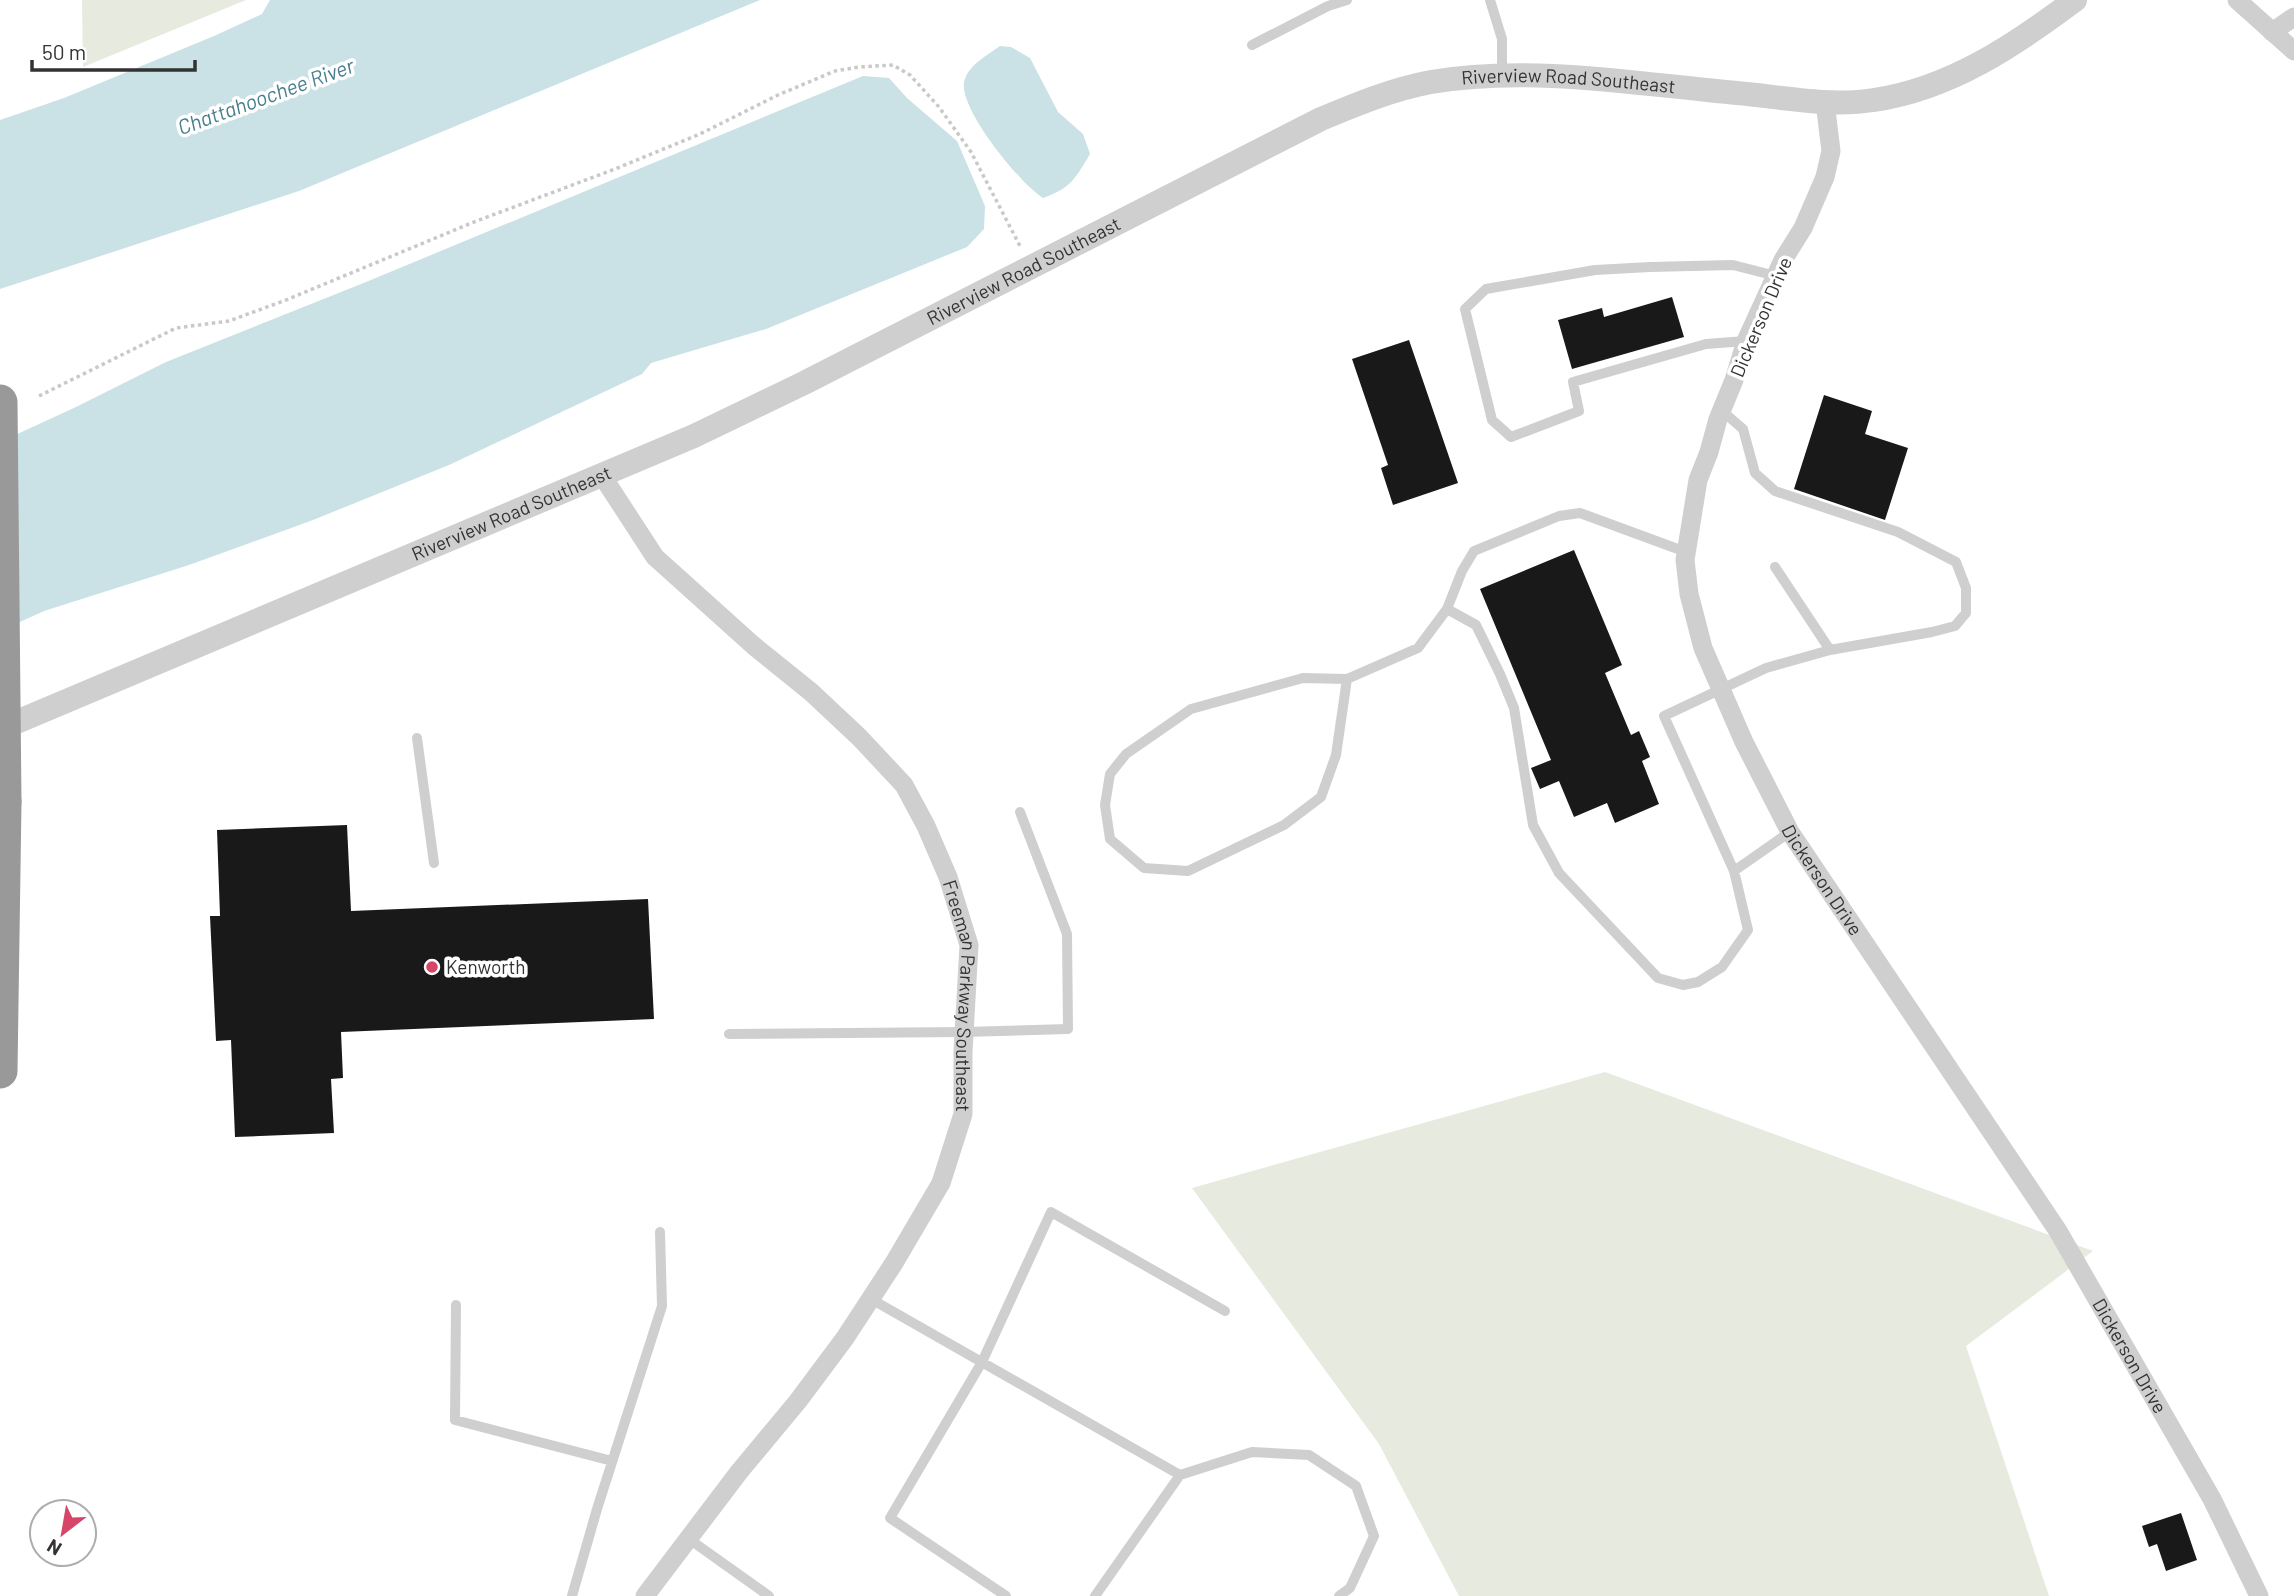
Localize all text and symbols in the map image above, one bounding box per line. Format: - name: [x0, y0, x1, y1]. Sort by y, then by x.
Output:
- scale bar: [32, 28, 194, 72]
- text: 50 m: [42, 39, 86, 64]
- water label: Chattahoochee River: [174, 52, 358, 139]
- street label: Riverview Road Southeast: [1460, 63, 1677, 98]
- street label: Riverview Road Southeast: [923, 211, 1124, 329]
- street label: Dickerson Drive: [1725, 253, 1796, 380]
- street label: Riverview Road Southeast: [408, 460, 614, 565]
- street label: Dickerson Drive: [1777, 821, 1868, 939]
- street label: Freeman Parkway Southeast: [939, 877, 981, 1112]
- place label: Kenworth: [446, 955, 526, 978]
- marker: Kenworth: [424, 959, 440, 975]
- street label: Dickerson Drive: [2088, 1294, 2172, 1417]
- north arrow: [28, 1498, 98, 1568]
- text: N: [43, 1535, 65, 1561]

